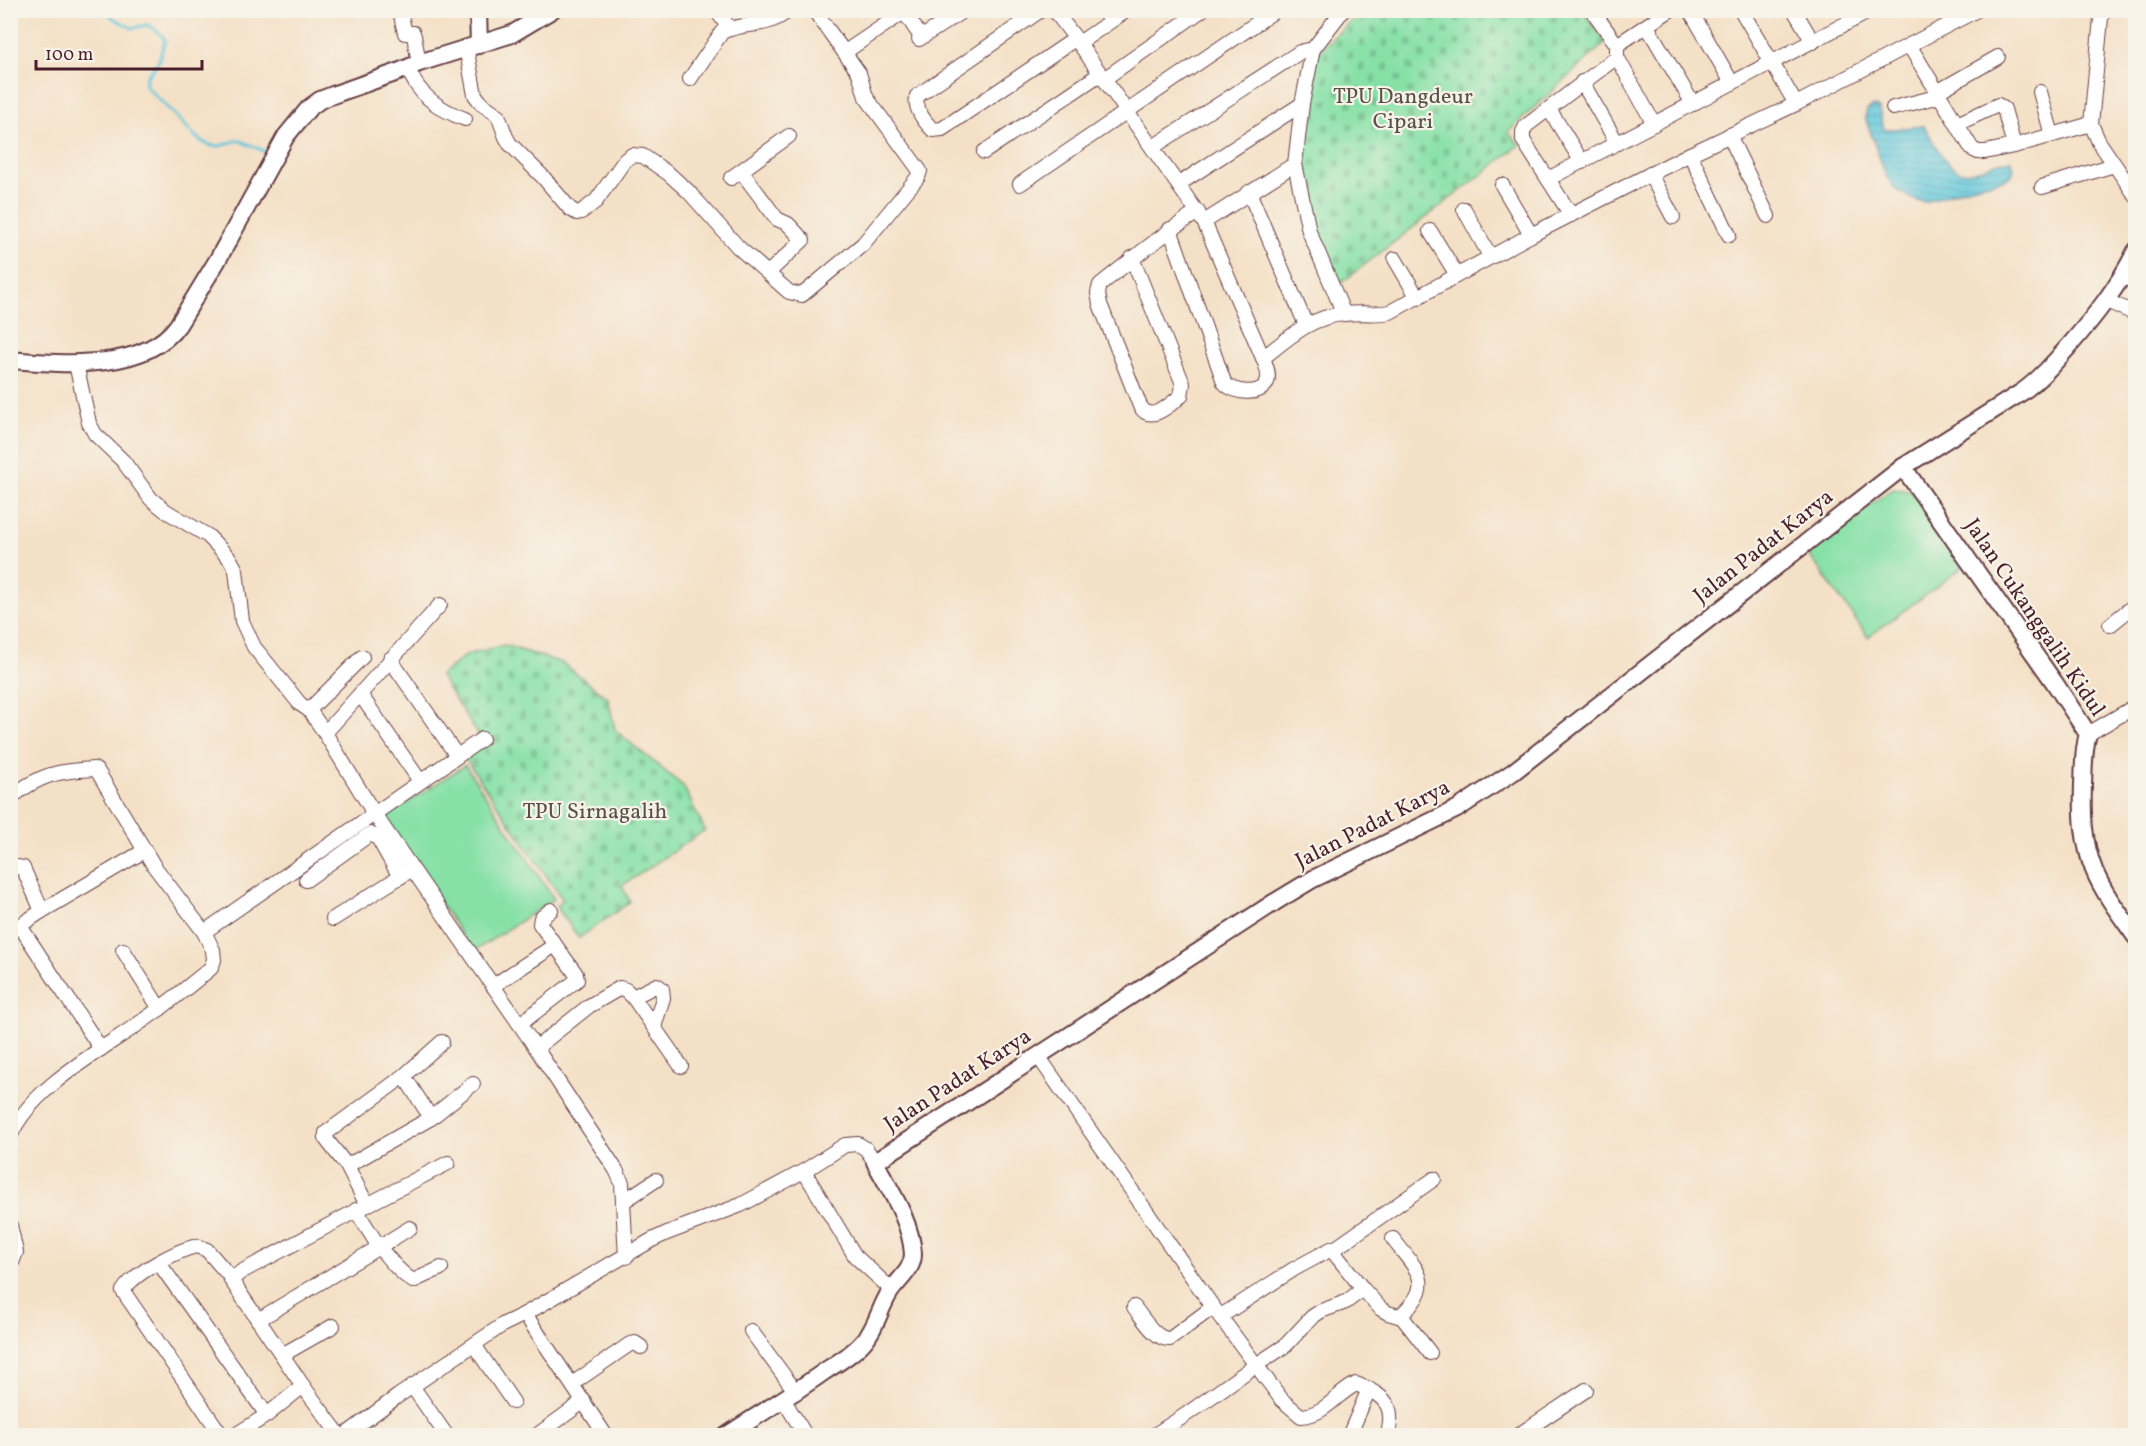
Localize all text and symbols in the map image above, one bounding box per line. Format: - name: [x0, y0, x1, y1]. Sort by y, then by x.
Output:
- scale bar: [36, 33, 202, 71]
- text: 100 m: [45, 43, 94, 68]
- park label: TPU Dangdeur Cipari: [1333, 82, 1473, 138]
- street label: Jalan Padat Karya: [1687, 482, 1841, 612]
- street label: Jalan Cukanggalih Kidul: [1956, 513, 2112, 723]
- street label: Jalan Padat Karya: [1290, 773, 1456, 877]
- park label: TPU Sirnagalih: [523, 797, 667, 828]
- street label: Jalan Padat Karya: [878, 1022, 1038, 1140]

